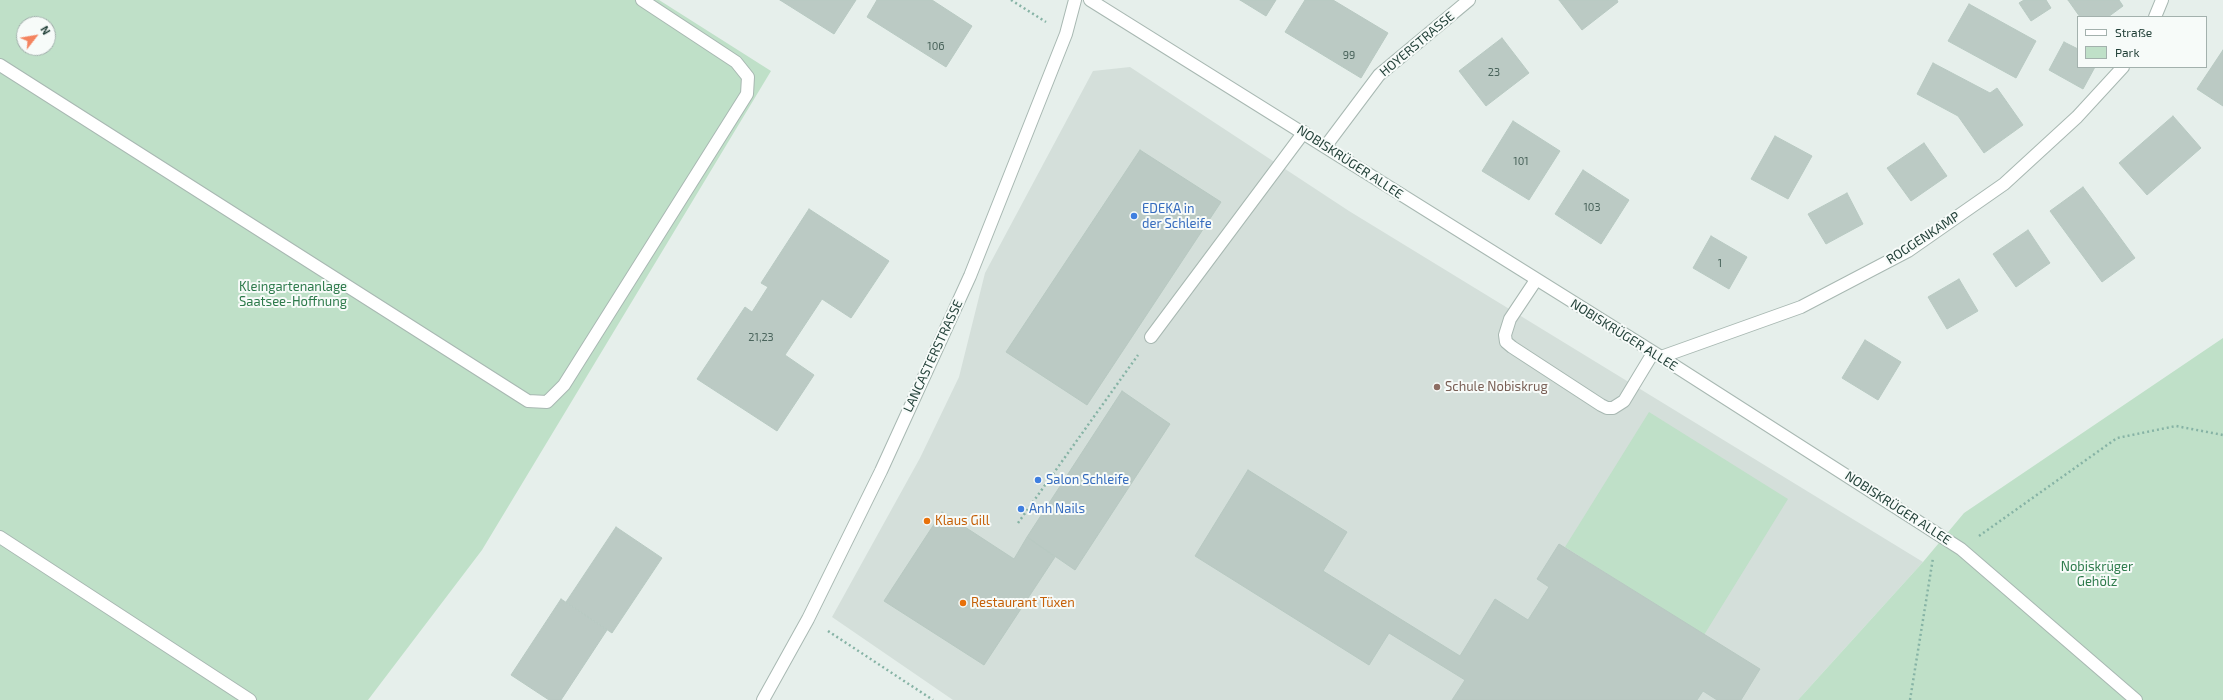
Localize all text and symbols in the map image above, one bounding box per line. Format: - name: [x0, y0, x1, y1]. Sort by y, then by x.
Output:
- street label: HOYERSTRASSE: [1376, 8, 1458, 80]
- north arrow: [16, 16, 56, 56]
- legend: [2077, 16, 2207, 68]
- text: N: [38, 23, 53, 37]
- text: Straße: [2115, 25, 2152, 39]
- house number: 106: [927, 39, 945, 53]
- text: Park: [2115, 45, 2140, 59]
- house number: 99: [1343, 48, 1355, 62]
- house number: 23: [1488, 65, 1500, 79]
- street label: NOBISKRÜGER ALLEE: [1294, 122, 1406, 202]
- house number: 101: [1513, 154, 1529, 168]
- house number: 103: [1583, 200, 1601, 214]
- place label: EDEKA in der Schleife: [1142, 201, 1212, 232]
- street label: ROGGENKAMP: [1883, 208, 1963, 268]
- marker: EDEKA in der Schleife: [1129, 211, 1139, 221]
- house number: 1: [1718, 256, 1722, 270]
- park label: Kleingartenanlage Saatsee-Hoffnung: [239, 279, 347, 310]
- street label: NOBISKRÜGER ALLEE: [1568, 296, 1680, 374]
- street label: LANCASTERSTRASSE: [900, 297, 966, 415]
- house number: 21,23: [748, 330, 774, 344]
- place label: Schule Nobiskrug: [1445, 379, 1548, 395]
- marker: Schule Nobiskrug: [1432, 382, 1442, 392]
- street label: NOBISKRÜGER ALLEE: [1842, 468, 1954, 548]
- place label: Salon Schleife: [1046, 472, 1129, 488]
- marker: Salon Schleife: [1033, 475, 1043, 485]
- place label: Anh Nails: [1029, 501, 1085, 517]
- marker: Anh Nails: [1016, 504, 1026, 514]
- place label: Klaus Gill: [935, 513, 990, 529]
- marker: Klaus Gill: [922, 516, 932, 526]
- park label: Nobiskrüger Gehölz: [2061, 559, 2133, 590]
- place label: Restaurant Tüxen: [971, 595, 1075, 611]
- marker: Restaurant Tüxen: [958, 598, 968, 608]

